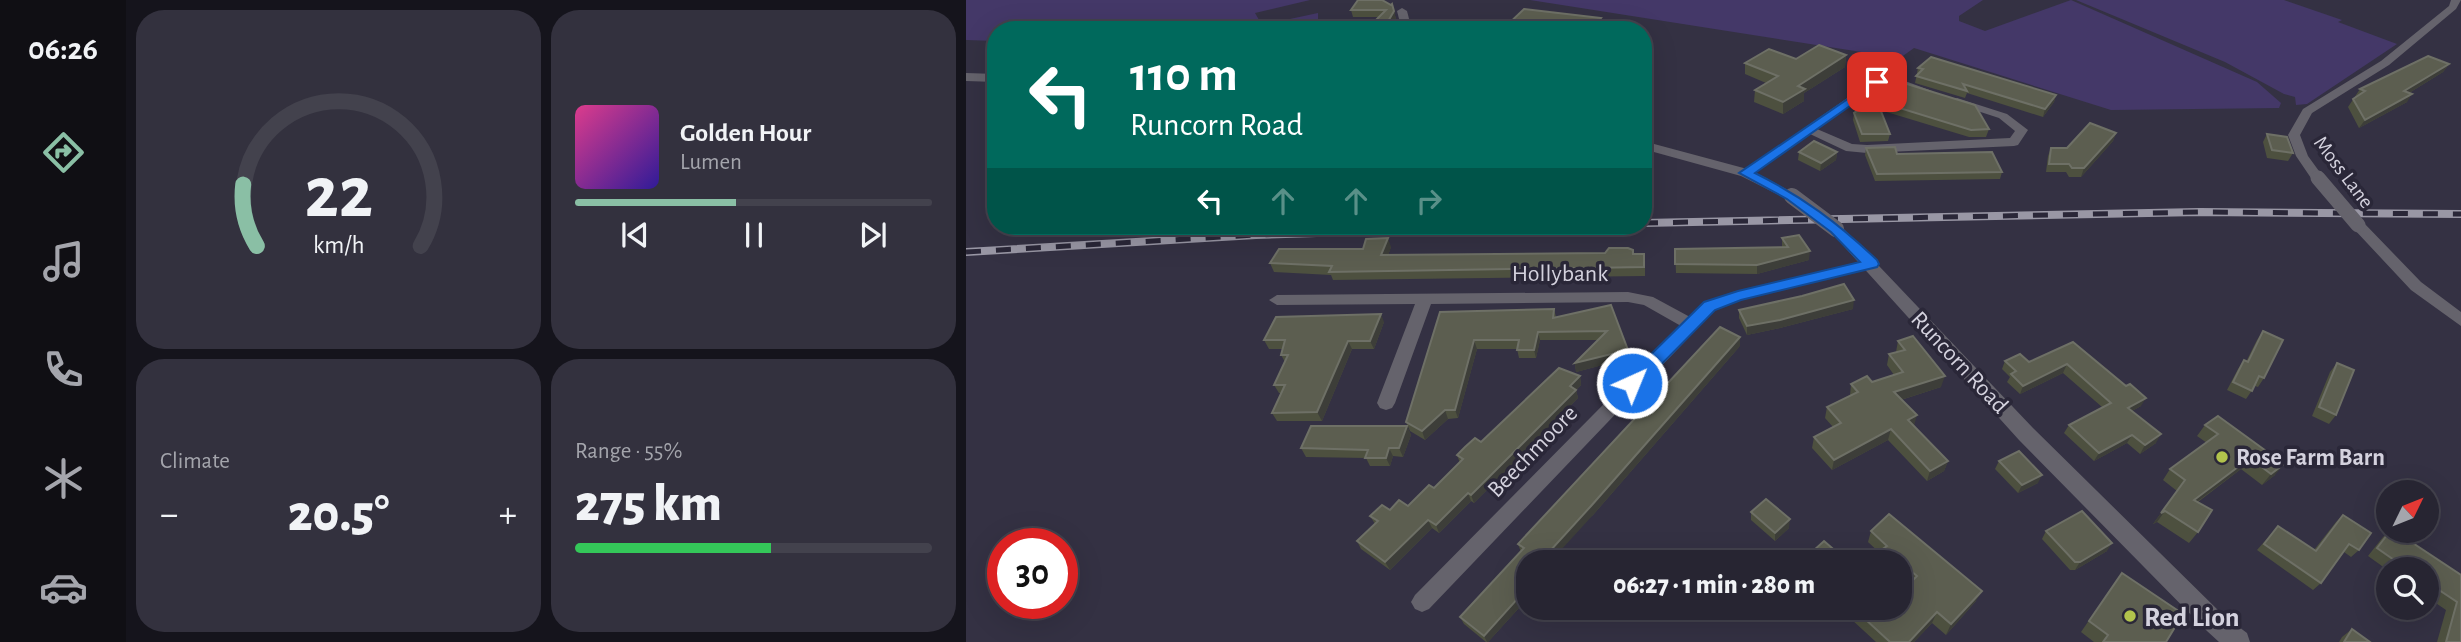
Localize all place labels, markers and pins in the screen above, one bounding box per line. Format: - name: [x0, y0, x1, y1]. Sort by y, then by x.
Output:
- pin: [1847, 52, 1907, 112]
- place label: Rose Farm Barn: [2236, 446, 2385, 470]
- marker: Rose Farm Barn: [2214, 449, 2230, 465]
- place label: Red Lion: [2144, 604, 2240, 632]
- marker: Red Lion: [2122, 608, 2138, 624]

